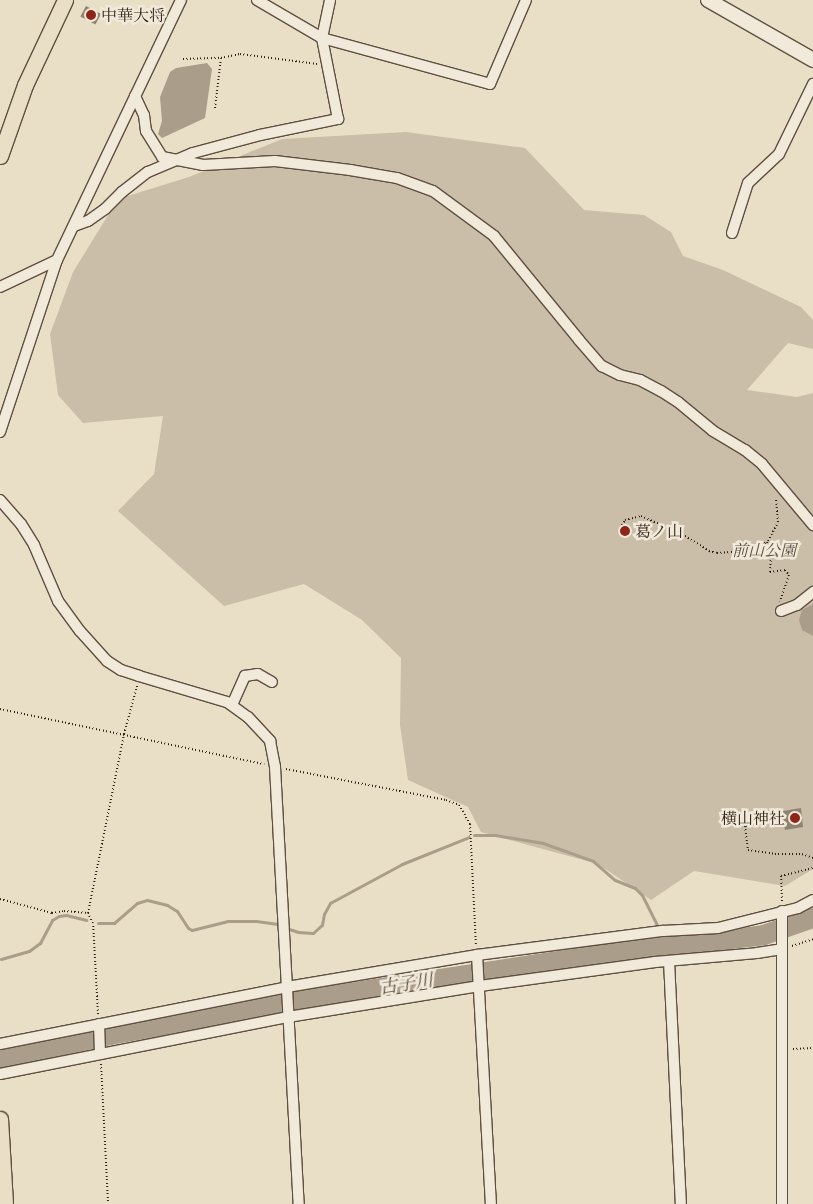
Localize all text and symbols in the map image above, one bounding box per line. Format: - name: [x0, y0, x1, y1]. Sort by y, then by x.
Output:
- place label: 中華大将: [101, 5, 165, 25]
- marker: 中華大将: [85, 9, 97, 21]
- place label: 葛ノ山: [635, 521, 683, 541]
- marker: 葛ノ山: [619, 525, 631, 537]
- park label: 前山公園: [732, 540, 796, 560]
- place label: 横山神社: [721, 808, 785, 828]
- marker: 横山神社: [789, 812, 801, 824]
- water label: 古子川: [378, 969, 434, 999]

